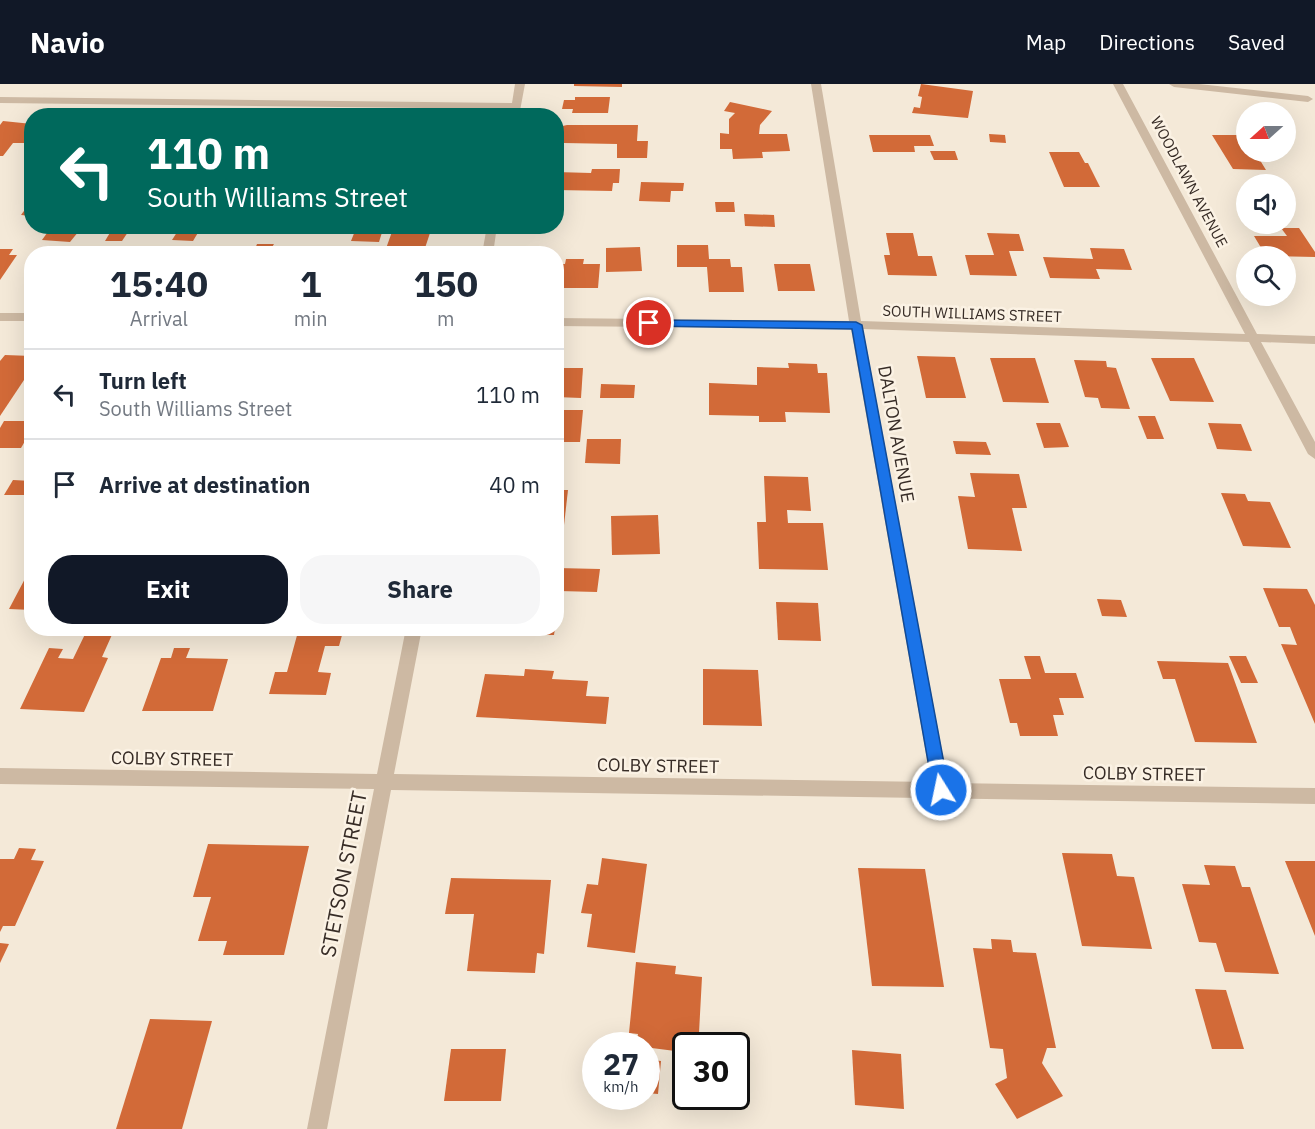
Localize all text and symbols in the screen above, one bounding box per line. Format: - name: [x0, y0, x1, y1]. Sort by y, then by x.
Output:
- text: Navio: [30, 24, 105, 61]
- text: Map: [1026, 28, 1066, 56]
- text: Directions: [1099, 28, 1195, 56]
- text: Saved: [1228, 28, 1285, 56]
- north arrow: [1236, 102, 1296, 162]
- map controls: [1236, 102, 1296, 306]
- street label: WOODLAWN AVENUE: [1147, 113, 1232, 251]
- text: 110 m: [147, 126, 270, 181]
- icon: left: [48, 132, 126, 210]
- button: sound: [1236, 174, 1296, 234]
- text: South Williams Street: [147, 179, 408, 214]
- button: search: [1236, 246, 1296, 306]
- text: 15:40: [110, 260, 208, 307]
- text: 1: [300, 260, 322, 307]
- text: 150: [413, 260, 478, 307]
- pin: [623, 297, 674, 348]
- street label: SOUTH WILLIAMS STREET: [882, 301, 1062, 326]
- text: Arrival: [130, 305, 188, 332]
- text: min: [294, 305, 328, 332]
- text: m: [437, 305, 455, 332]
- icon: arrive: [632, 306, 665, 339]
- street label: DALTON AVENUE: [873, 364, 920, 504]
- text: Turn left: [99, 366, 187, 395]
- icon: left: [48, 378, 81, 411]
- text: 110 m: [476, 380, 540, 409]
- text: South Williams Street: [99, 395, 292, 422]
- icon: arrive: [48, 468, 81, 501]
- text: Arrive at destination: [99, 470, 310, 499]
- text: 40 m: [489, 470, 540, 499]
- button: Exit: [48, 555, 288, 624]
- button: Share: [300, 555, 540, 624]
- street label: COLBY STREET: [111, 746, 233, 771]
- street label: COLBY STREET: [597, 753, 719, 778]
- position arrow: [909, 758, 973, 822]
- street label: COLBY STREET: [1083, 761, 1205, 786]
- street label: STETSON STREET: [313, 788, 373, 959]
- speed limit sign: 30: [672, 1032, 750, 1110]
- text: 27: [603, 1044, 639, 1083]
- text: km/h: [603, 1077, 639, 1096]

